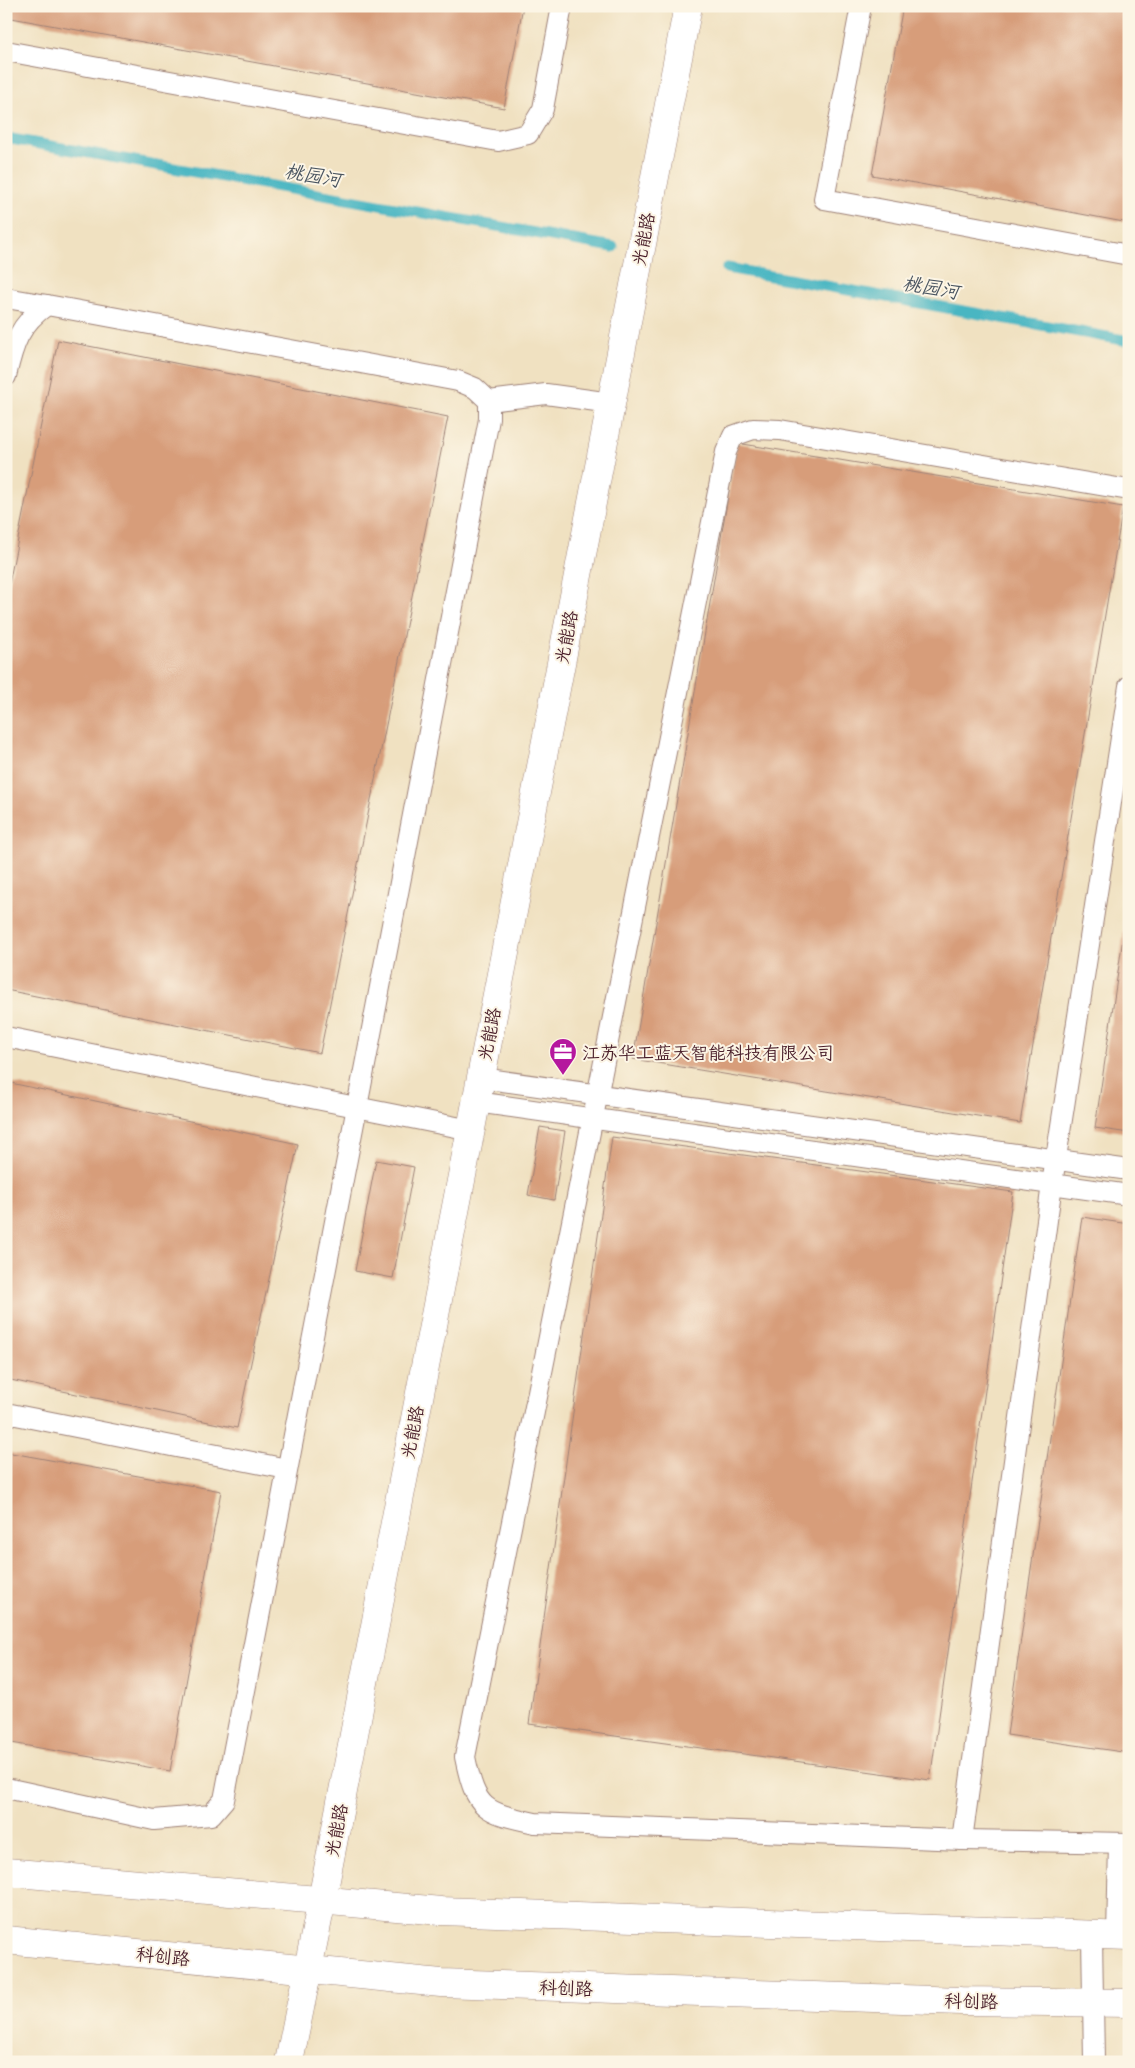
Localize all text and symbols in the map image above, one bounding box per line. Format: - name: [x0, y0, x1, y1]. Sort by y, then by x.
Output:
- water label: 桃园河: [283, 158, 346, 192]
- street label: 光能路: [627, 210, 659, 268]
- water label: 桃园河: [901, 270, 964, 304]
- street label: 光能路: [550, 608, 582, 666]
- street label: 光能路: [473, 1005, 505, 1063]
- office icon: 江苏华工蓝天智能科技有限公司: [548, 1037, 578, 1076]
- place label: 江苏华工蓝天智能科技有限公司: [582, 1041, 834, 1064]
- street label: 光能路: [396, 1403, 428, 1461]
- street label: 光能路: [320, 1801, 352, 1859]
- street label: 科创路: [135, 1942, 191, 1970]
- street label: 科创路: [539, 1976, 593, 2000]
- street label: 科创路: [944, 1989, 998, 2013]

